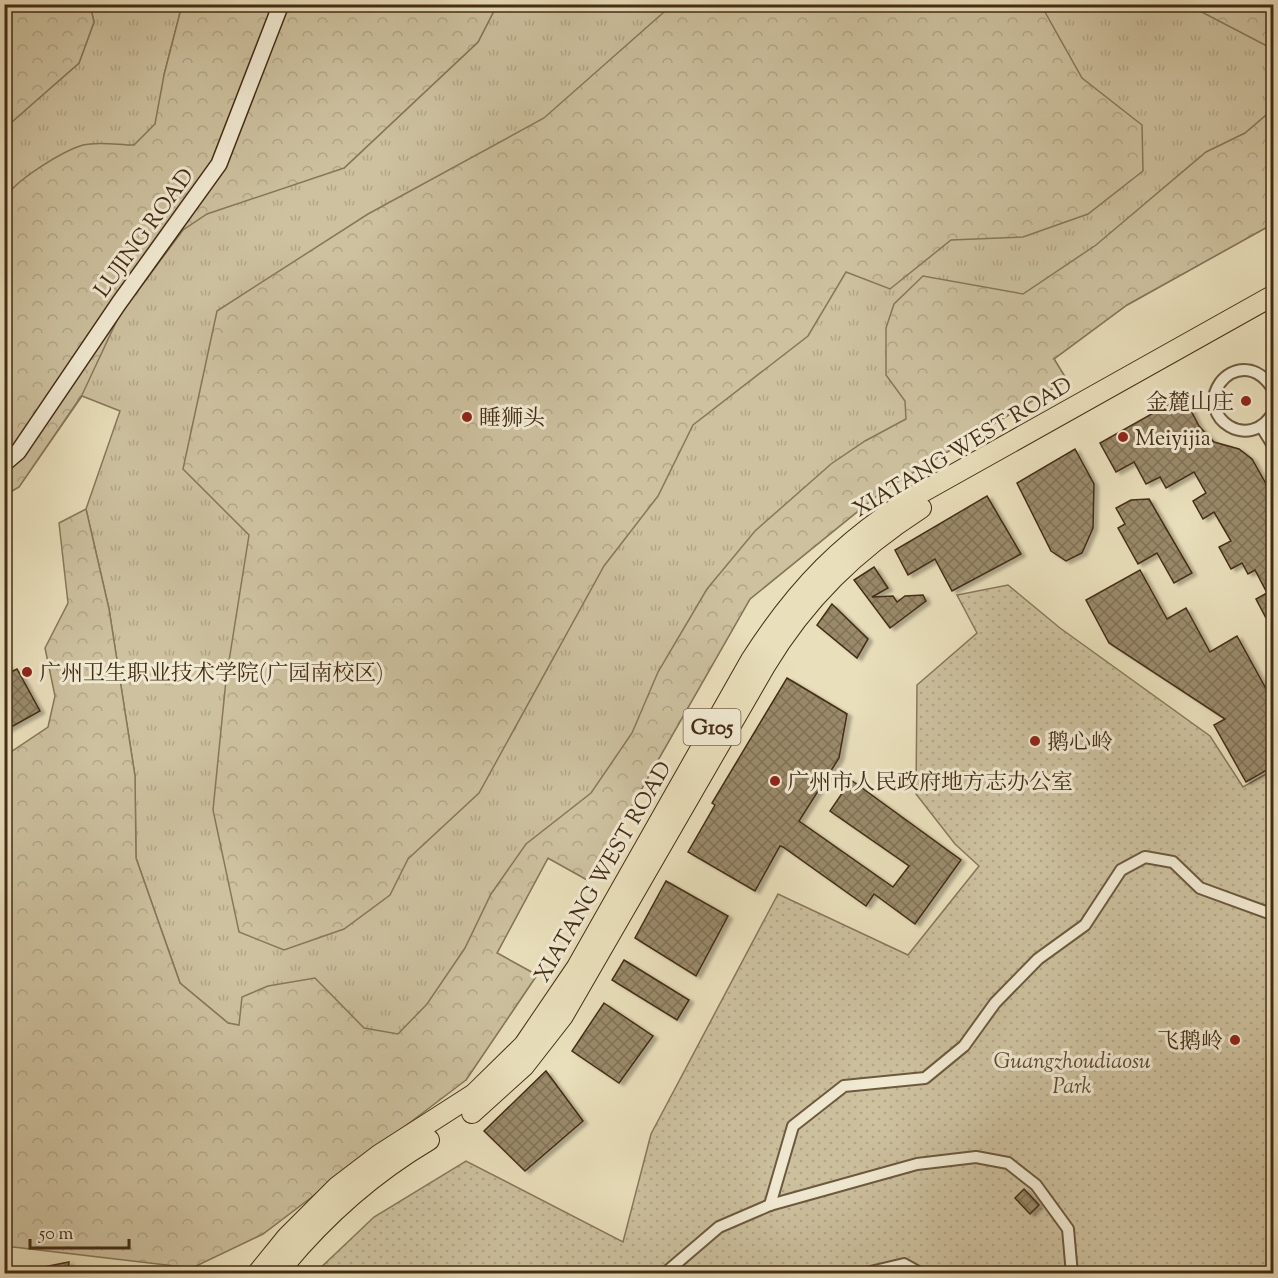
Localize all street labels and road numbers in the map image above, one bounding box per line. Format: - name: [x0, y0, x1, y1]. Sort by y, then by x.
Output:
- street label: LUJING ROAD: [88, 163, 203, 305]
- street label: XIATANG WEST ROAD: [848, 370, 1079, 527]
- road number: G105: [684, 709, 740, 745]
- street label: XIATANG WEST ROAD: [528, 756, 681, 989]

